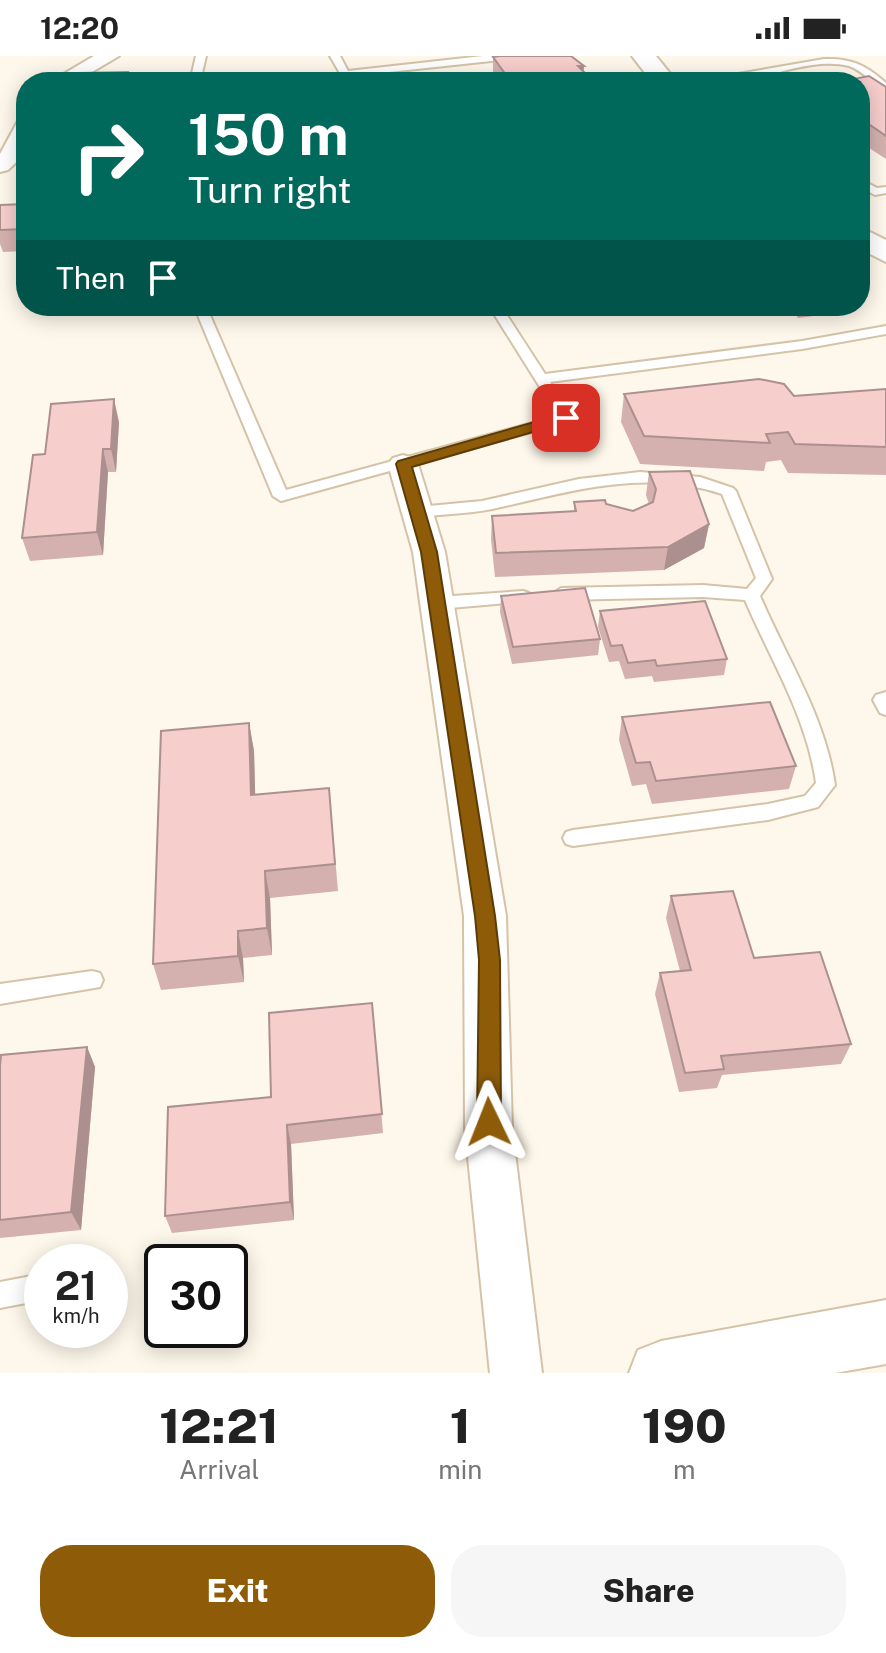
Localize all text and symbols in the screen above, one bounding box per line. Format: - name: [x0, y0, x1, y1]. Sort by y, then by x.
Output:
- text: 12:20: [40, 10, 119, 46]
- text: 150 m: [188, 102, 349, 168]
- icon: right: [56, 104, 160, 208]
- text: Turn right: [188, 169, 351, 211]
- icon: arrive: [141, 256, 185, 300]
- text: Then: [56, 260, 125, 296]
- pin: [532, 384, 600, 452]
- icon: arrive: [544, 396, 588, 440]
- position arrow: [447, 1080, 531, 1164]
- speed limit sign: 30: [144, 1244, 248, 1348]
- text: 21: [55, 1262, 97, 1309]
- text: km/h: [52, 1304, 100, 1328]
- text: 12:21: [159, 1397, 279, 1454]
- text: 1: [450, 1397, 471, 1454]
- text: 190: [642, 1397, 727, 1454]
- text: Arrival: [179, 1454, 259, 1485]
- text: min: [438, 1454, 482, 1485]
- text: m: [673, 1454, 695, 1485]
- button: Exit: [40, 1545, 435, 1637]
- button: Share: [451, 1545, 846, 1637]

